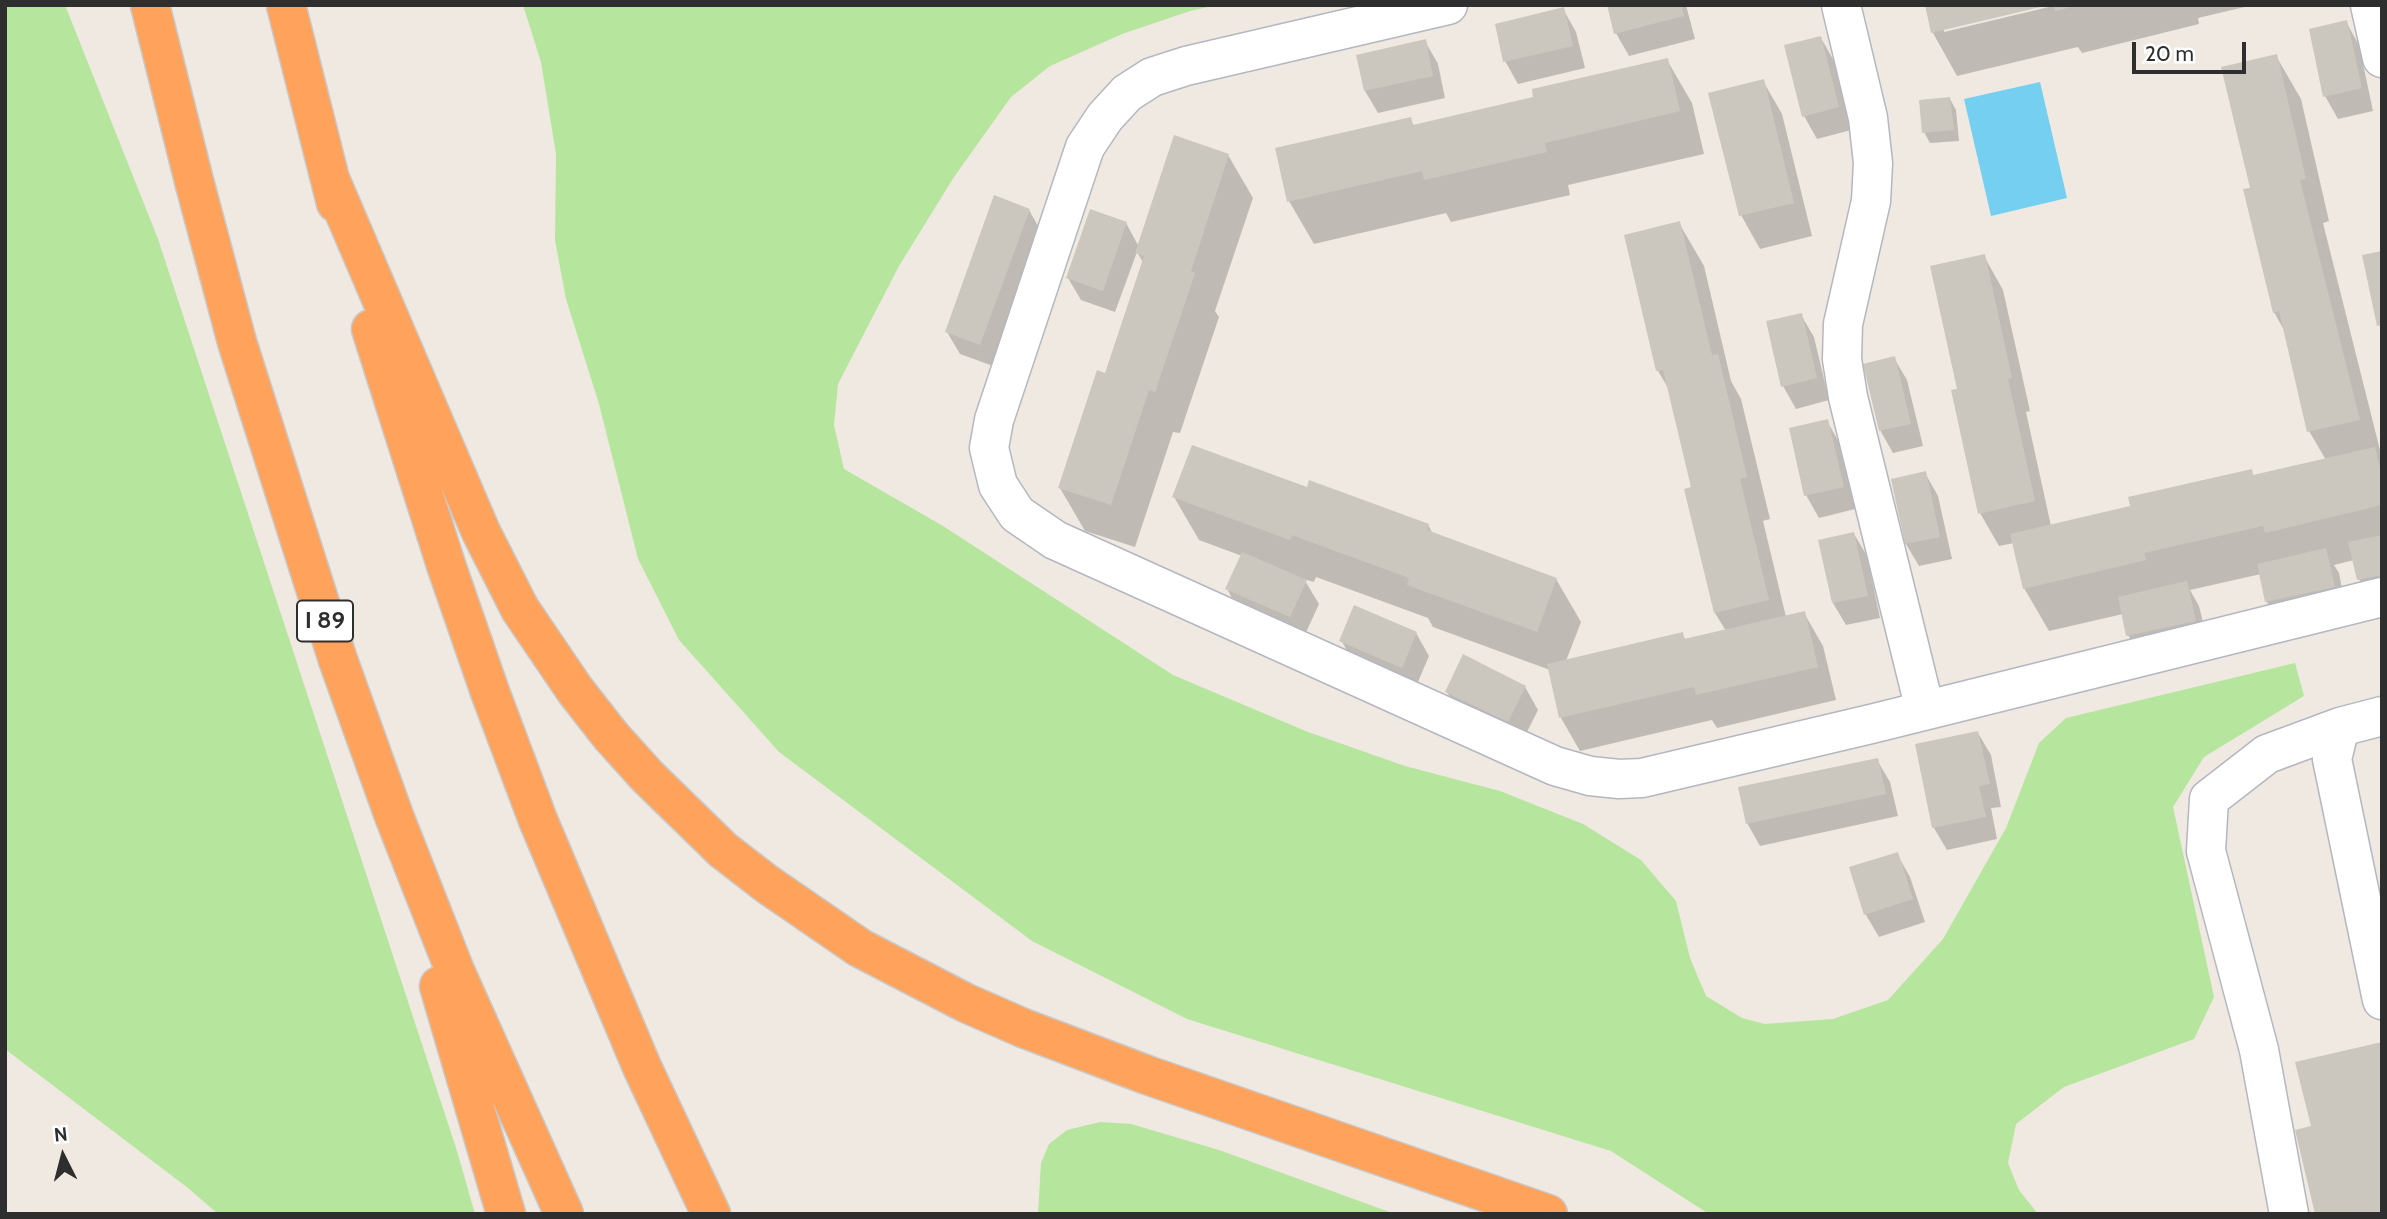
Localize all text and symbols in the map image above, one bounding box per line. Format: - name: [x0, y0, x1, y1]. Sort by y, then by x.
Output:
- scale bar: [2135, 28, 2249, 72]
- text: 20 m: [2145, 41, 2194, 66]
- road number: I 89: [297, 600, 353, 642]
- north arrow: [28, 1121, 98, 1191]
- text: N: [53, 1122, 69, 1147]

